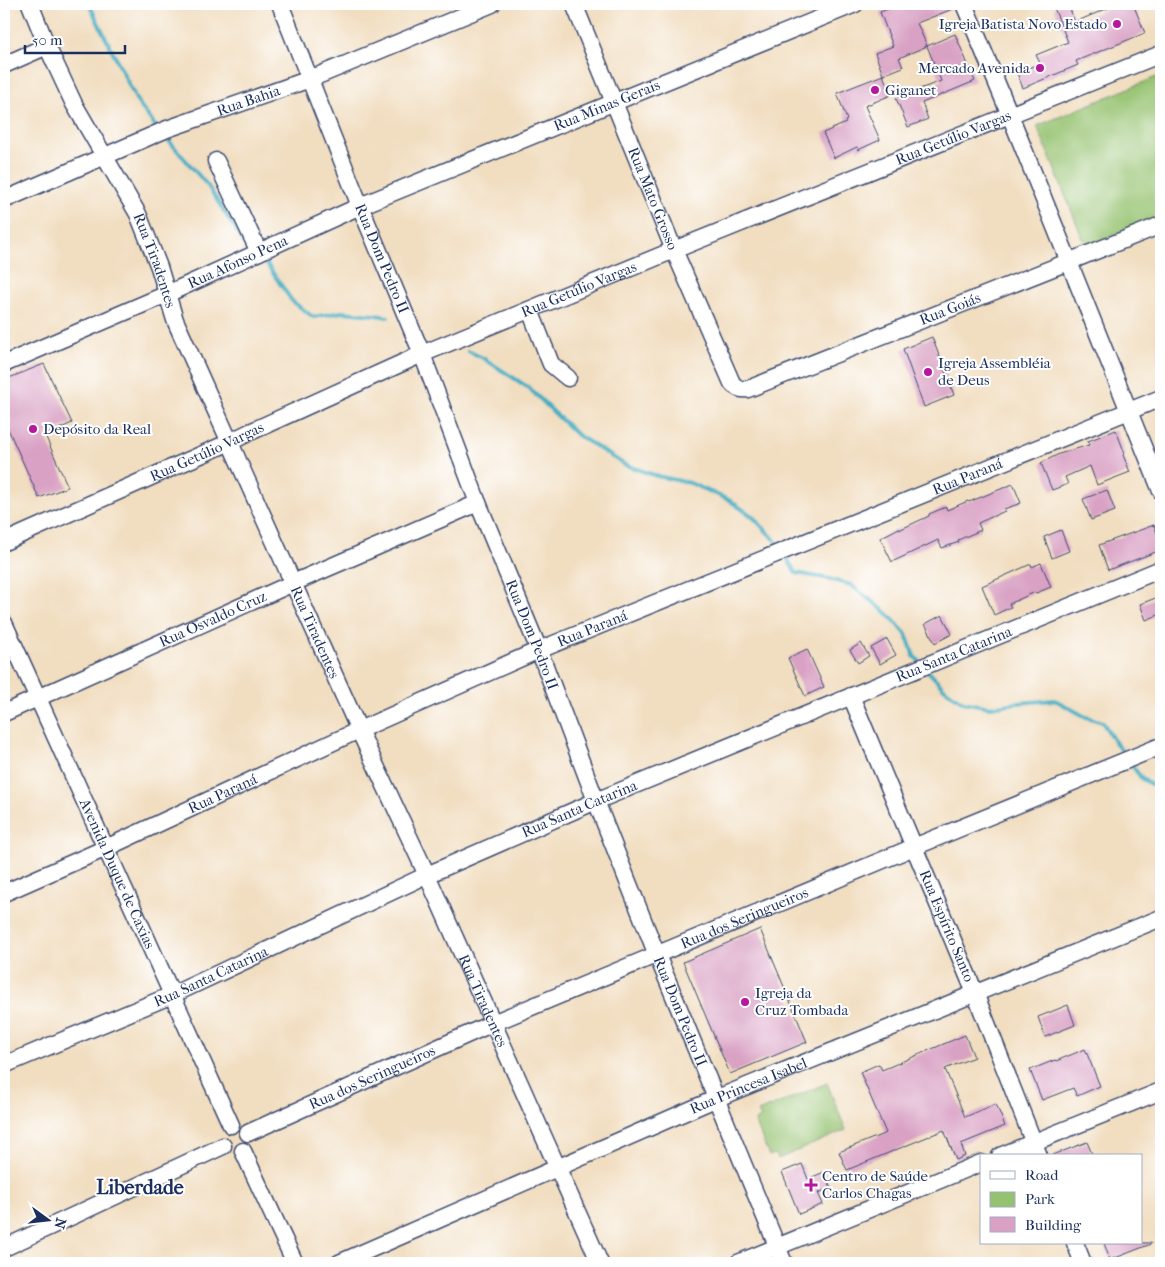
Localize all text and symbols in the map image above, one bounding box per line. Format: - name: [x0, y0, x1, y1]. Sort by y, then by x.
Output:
- place label: Igreja Batista Novo Estado: [939, 15, 1107, 33]
- marker: Igreja Batista Novo Estado: [1111, 18, 1123, 30]
- scale bar: [25, 22, 125, 54]
- text: 50 m: [32, 31, 63, 49]
- place label: Mercado Avenida: [918, 59, 1031, 77]
- marker: Mercado Avenida: [1034, 62, 1046, 74]
- street label: Rua Minas Gerais: [551, 75, 663, 135]
- street label: Rua Bahia: [214, 81, 283, 120]
- place label: Giganet: [885, 81, 937, 99]
- marker: Giganet: [869, 84, 881, 96]
- street label: Rua Getúlio Vargas: [893, 106, 1014, 169]
- street label: Rua Mato Grosso: [624, 144, 682, 253]
- street label: Rua Dom Pedro II: [351, 201, 413, 316]
- street label: Rua Tiradentes: [130, 210, 180, 310]
- street label: Rua Afonso Pena: [185, 231, 292, 292]
- street label: Rua Getúlio Vargas: [518, 257, 640, 321]
- street label: Rua Goiás: [917, 288, 984, 329]
- place label: Igreja Assembléia de Deus: [938, 354, 1052, 389]
- marker: Igreja Assembléia de Deus: [922, 366, 934, 378]
- street label: Rua Getúlio Vargas: [147, 418, 267, 485]
- place label: Depósito da Real: [43, 420, 151, 438]
- marker: Depósito da Real: [27, 423, 39, 435]
- street label: Rua Paraná: [930, 454, 1006, 499]
- street label: Rua Dom Pedro II: [502, 577, 562, 692]
- street label: Rua Tiradentes: [286, 583, 344, 682]
- street label: Rua Osvaldo Cruz: [156, 587, 270, 651]
- street label: Rua Paraná: [554, 606, 631, 651]
- street label: Rua Santa Catarina: [893, 622, 1015, 686]
- street label: Rua Paraná: [185, 769, 261, 818]
- street label: Rua Santa Catarina: [519, 776, 641, 841]
- street label: Avenida Duque de Caxias: [75, 795, 159, 952]
- street label: Rua Espírito Santo: [916, 867, 978, 985]
- street label: Rua dos Seringueiros: [678, 883, 811, 953]
- street label: Rua Santa Catarina: [151, 942, 272, 1011]
- street label: Rua Tiradentes: [455, 952, 512, 1050]
- street label: Rua Dom Pedro II: [650, 954, 711, 1069]
- place label: Igreja da Cruz Tombada: [755, 984, 849, 1019]
- marker: Igreja da Cruz Tombada: [739, 996, 751, 1008]
- street label: Rua dos Seringueiros: [306, 1041, 438, 1113]
- street label: Rua Princesa Isabel: [687, 1054, 810, 1118]
- legend: [980, 1154, 1142, 1244]
- text: Road: [1025, 1166, 1059, 1184]
- place label: Centro de Saúde Carlos Chagas: [822, 1167, 929, 1202]
- district label: Liberdade: [96, 1176, 184, 1199]
- marker: Centro de Saúde Carlos Chagas: [804, 1178, 818, 1192]
- text: Park: [1025, 1190, 1055, 1208]
- north arrow: [22, 1194, 72, 1244]
- text: N: [50, 1216, 70, 1231]
- text: Building: [1025, 1216, 1082, 1234]

